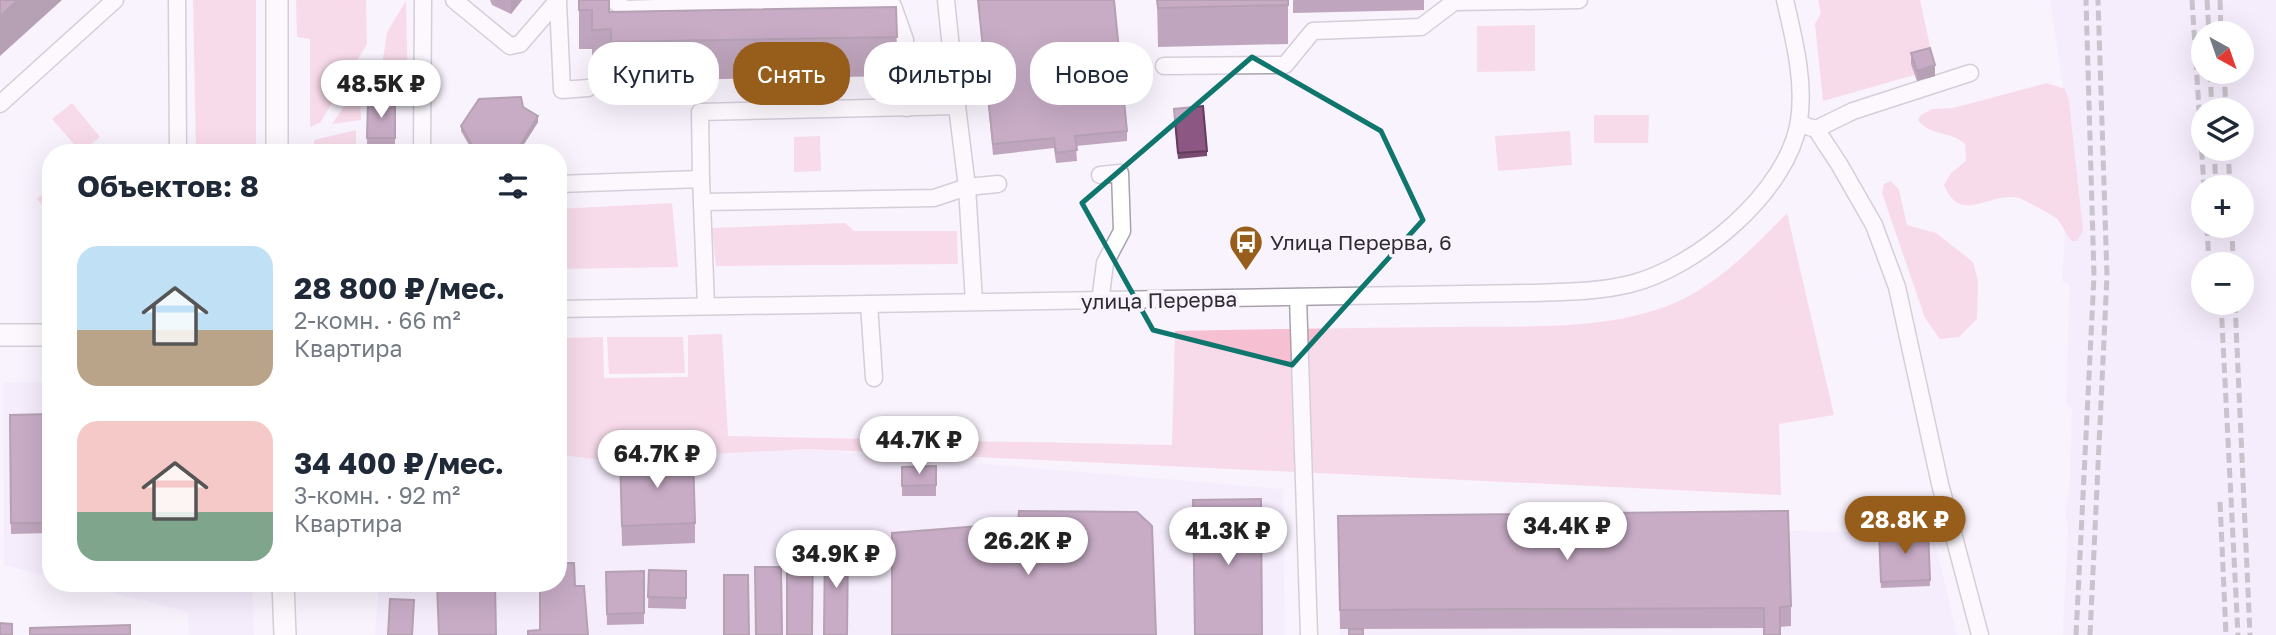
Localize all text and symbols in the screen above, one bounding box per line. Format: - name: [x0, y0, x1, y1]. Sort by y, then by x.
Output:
- north arrow: [2191, 21, 2254, 84]
- map controls: [2191, 21, 2254, 315]
- chip: Купить: [588, 42, 719, 105]
- chip: Снять: [733, 42, 850, 105]
- chip: Фильтры: [864, 42, 1016, 105]
- chip: Новое: [1030, 42, 1153, 105]
- pin: 48.5K ₽: [316, 60, 446, 120]
- text: 48.5K ₽: [337, 69, 425, 97]
- button: layers: [2191, 98, 2254, 161]
- icon: filters: [494, 167, 532, 205]
- text: Объектов: 8: [77, 168, 259, 204]
- button: +: [2191, 175, 2254, 238]
- bus stop icon: Улица Перерва, 6: [1227, 223, 1265, 272]
- place label: Улица Перерва, 6: [1270, 229, 1452, 255]
- button: −: [2191, 252, 2254, 315]
- text: 28 800 ₽/мес.: [294, 270, 505, 306]
- icon: home: [133, 274, 217, 358]
- street label: улица Перерва: [1081, 286, 1237, 314]
- text: 2-комн. · 66 m²: [294, 306, 461, 334]
- text: Квартира: [294, 334, 402, 362]
- pin: 44.7K ₽: [854, 416, 984, 476]
- text: 44.7K ₽: [876, 425, 962, 453]
- pin: 64.7K ₽: [592, 430, 722, 490]
- text: 64.7K ₽: [614, 439, 700, 467]
- text: 34 400 ₽/мес.: [294, 445, 504, 481]
- icon: home: [133, 449, 217, 533]
- text: 3-комн. · 92 m²: [294, 481, 460, 509]
- pin: 28.8K ₽: [1840, 496, 1970, 556]
- pin: 34.4K ₽: [1502, 503, 1632, 562]
- text: 28.8K ₽: [1861, 505, 1949, 533]
- pin: 41.3K ₽: [1163, 508, 1293, 567]
- text: Квартира: [294, 509, 402, 537]
- text: 34.4K ₽: [1523, 511, 1611, 539]
- text: 41.3K ₽: [1185, 516, 1271, 544]
- pin: 26.2K ₽: [963, 518, 1093, 577]
- text: 26.2K ₽: [984, 526, 1072, 554]
- pin: 34.9K ₽: [771, 530, 901, 590]
- text: 34.9K ₽: [792, 539, 880, 567]

